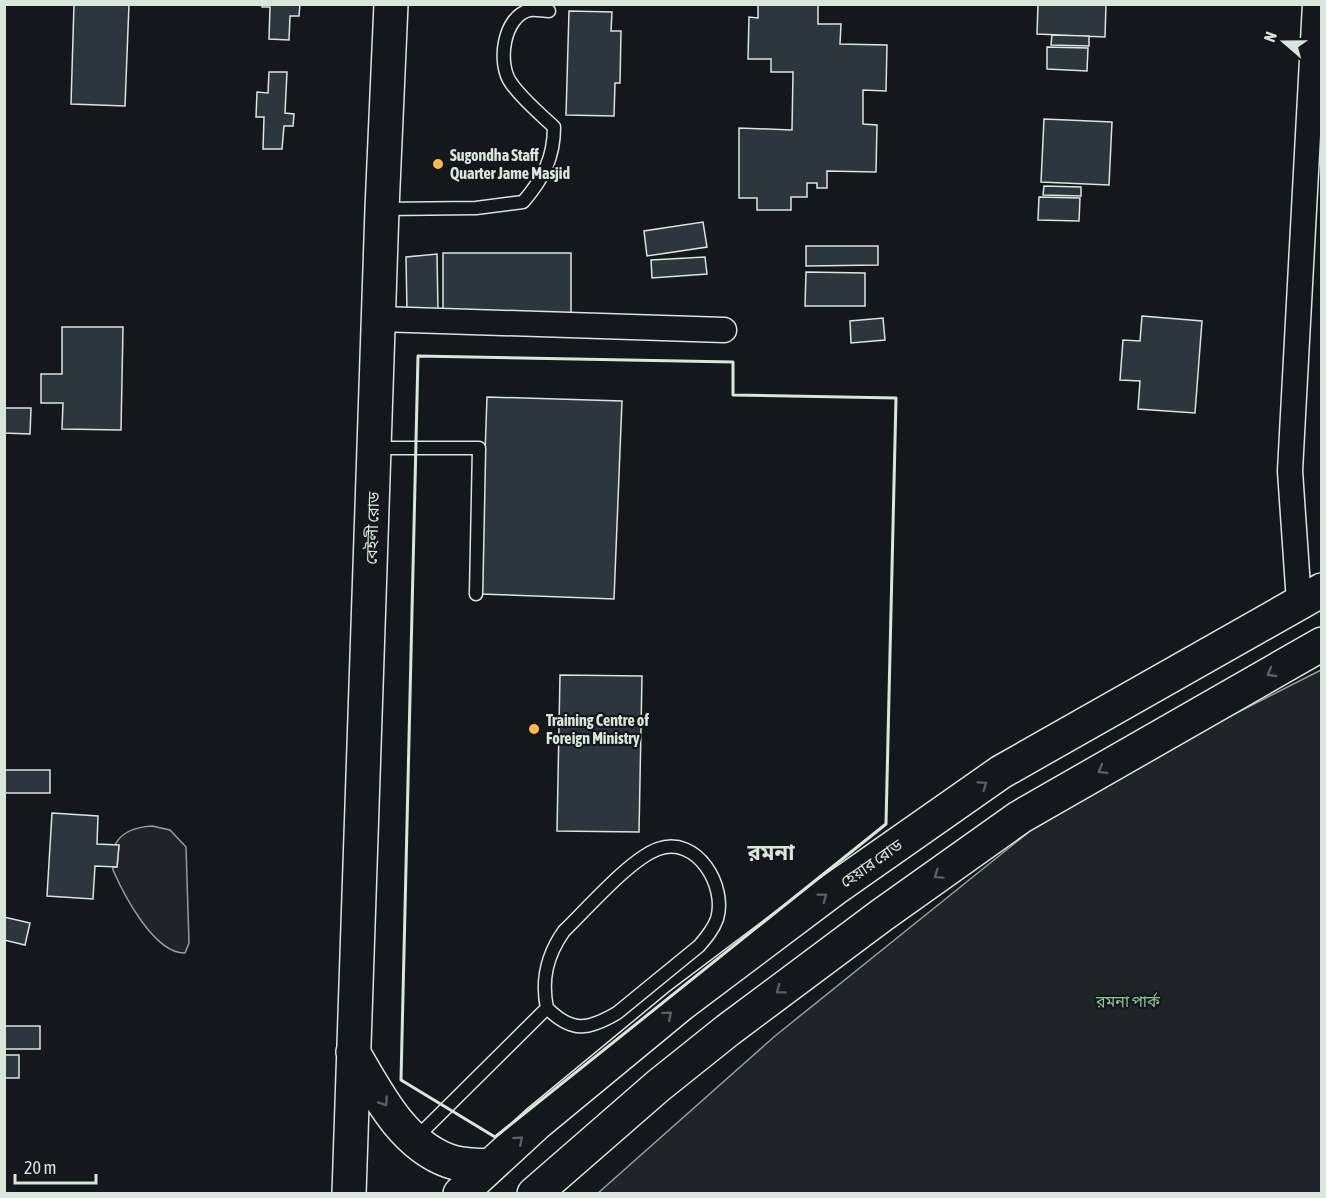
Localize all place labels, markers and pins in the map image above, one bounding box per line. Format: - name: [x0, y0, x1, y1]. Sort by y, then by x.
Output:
- place label: Sugondha Staff Quarter Jame Masjid: [450, 146, 570, 182]
- marker: Sugondha Staff Quarter Jame Masjid: [431, 157, 445, 171]
- place label: Training Centre of Foreign Ministry: [546, 711, 649, 747]
- marker: Training Centre of Foreign Ministry: [527, 722, 541, 736]

